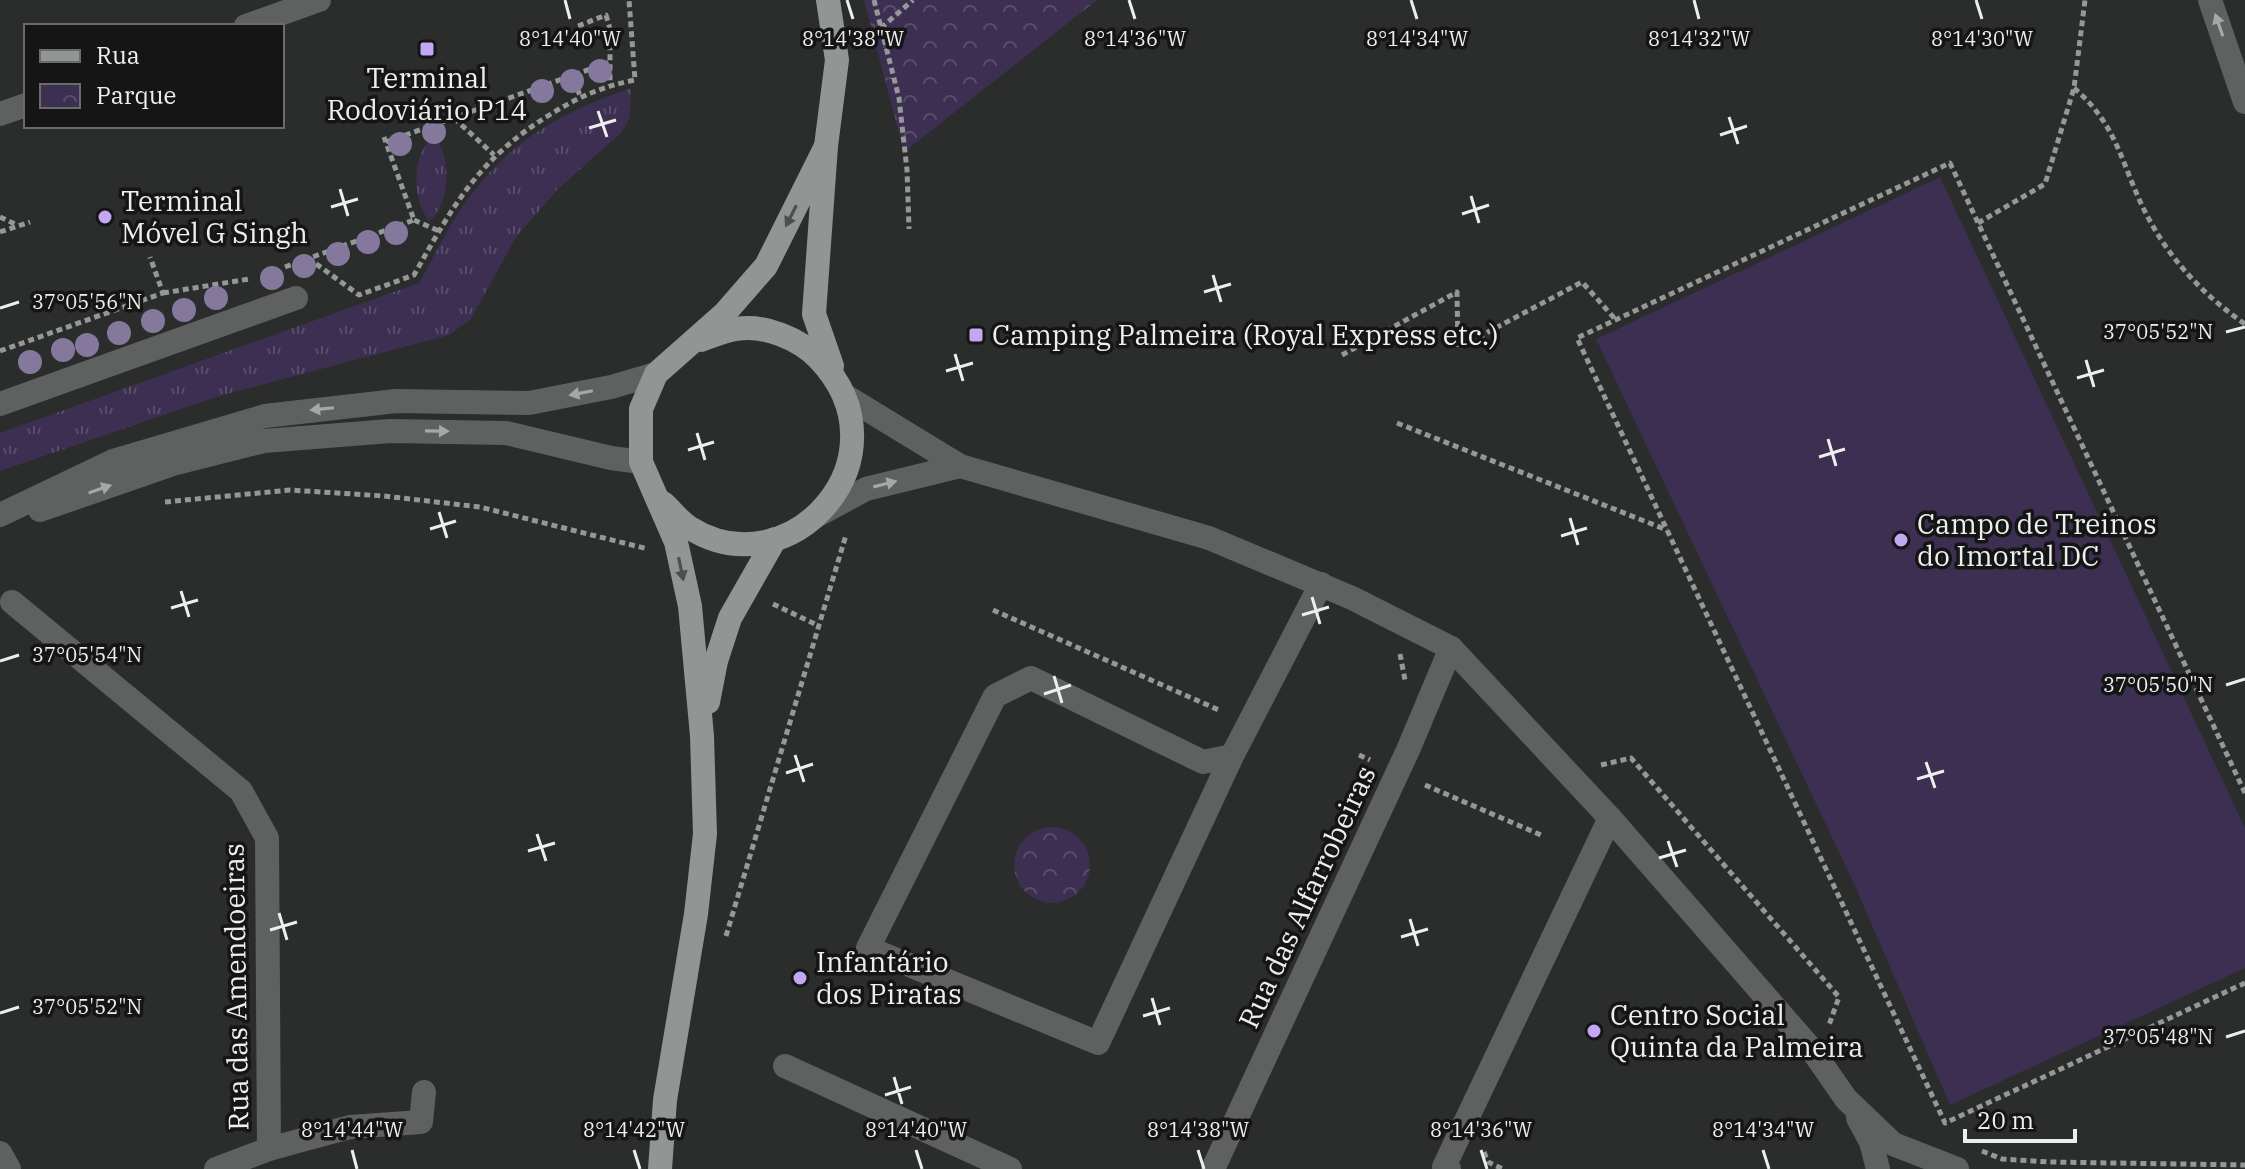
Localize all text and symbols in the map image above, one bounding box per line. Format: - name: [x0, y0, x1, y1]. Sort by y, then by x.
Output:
- one-way arrow: [2212, 12, 2224, 36]
- legend: [24, 24, 284, 128]
- text: 8°14'40"W: [519, 25, 621, 52]
- text: 8°14'38"W: [802, 25, 904, 52]
- text: 8°14'36"W: [1084, 25, 1186, 52]
- text: 8°14'34"W: [1366, 25, 1468, 52]
- text: 8°14'32"W: [1648, 25, 1750, 52]
- text: 8°14'30"W: [1931, 25, 2033, 52]
- text: Rua: [96, 39, 140, 71]
- marker: Terminal Rodoviário P14: [418, 40, 436, 58]
- place label: Terminal Rodoviário P14: [327, 59, 527, 128]
- text: Parque: [96, 79, 176, 111]
- place label: Terminal Móvel G Singh: [121, 182, 308, 251]
- one-way arrow: [784, 205, 797, 228]
- marker: Terminal Móvel G Singh: [96, 208, 114, 226]
- text: 37°05'56"N: [32, 288, 142, 315]
- place label: Camping Palmeira (Royal Express etc.): [992, 316, 1498, 353]
- text: 37°05'52"N: [2103, 318, 2213, 345]
- marker: Camping Palmeira (Royal Express etc.): [967, 326, 985, 344]
- one-way arrow: [568, 387, 593, 399]
- one-way arrow: [309, 403, 334, 416]
- one-way arrow: [425, 425, 450, 438]
- one-way arrow: [873, 478, 898, 490]
- one-way arrow: [88, 483, 112, 495]
- place label: Campo de Treinos do Imortal DC: [1917, 505, 2157, 574]
- marker: Campo de Treinos do Imortal DC: [1892, 531, 1910, 549]
- one-way arrow: [675, 557, 688, 582]
- text: 37°05'54"N: [32, 641, 142, 668]
- text: 37°05'50"N: [2103, 671, 2213, 698]
- street label: Rua das Alfarrobeiras: [1230, 760, 1384, 1034]
- street label: Rua das Amendoeiras: [214, 843, 257, 1131]
- place label: Infantário dos Piratas: [816, 943, 962, 1012]
- marker: Infantário dos Piratas: [791, 969, 809, 987]
- text: 37°05'52"N: [32, 993, 142, 1020]
- place label: Centro Social Quinta da Palmeira: [1610, 996, 1864, 1065]
- marker: Centro Social Quinta da Palmeira: [1585, 1022, 1603, 1040]
- text: 37°05'48"N: [2103, 1023, 2213, 1050]
- scale bar: [1965, 1093, 2075, 1143]
- text: 20 m: [1977, 1104, 2034, 1136]
- text: 8°14'44"W: [301, 1116, 403, 1143]
- text: 8°14'42"W: [583, 1116, 685, 1143]
- text: 8°14'40"W: [865, 1116, 967, 1143]
- text: 8°14'38"W: [1147, 1116, 1249, 1143]
- text: 8°14'36"W: [1430, 1116, 1532, 1143]
- text: 8°14'34"W: [1712, 1116, 1814, 1143]

